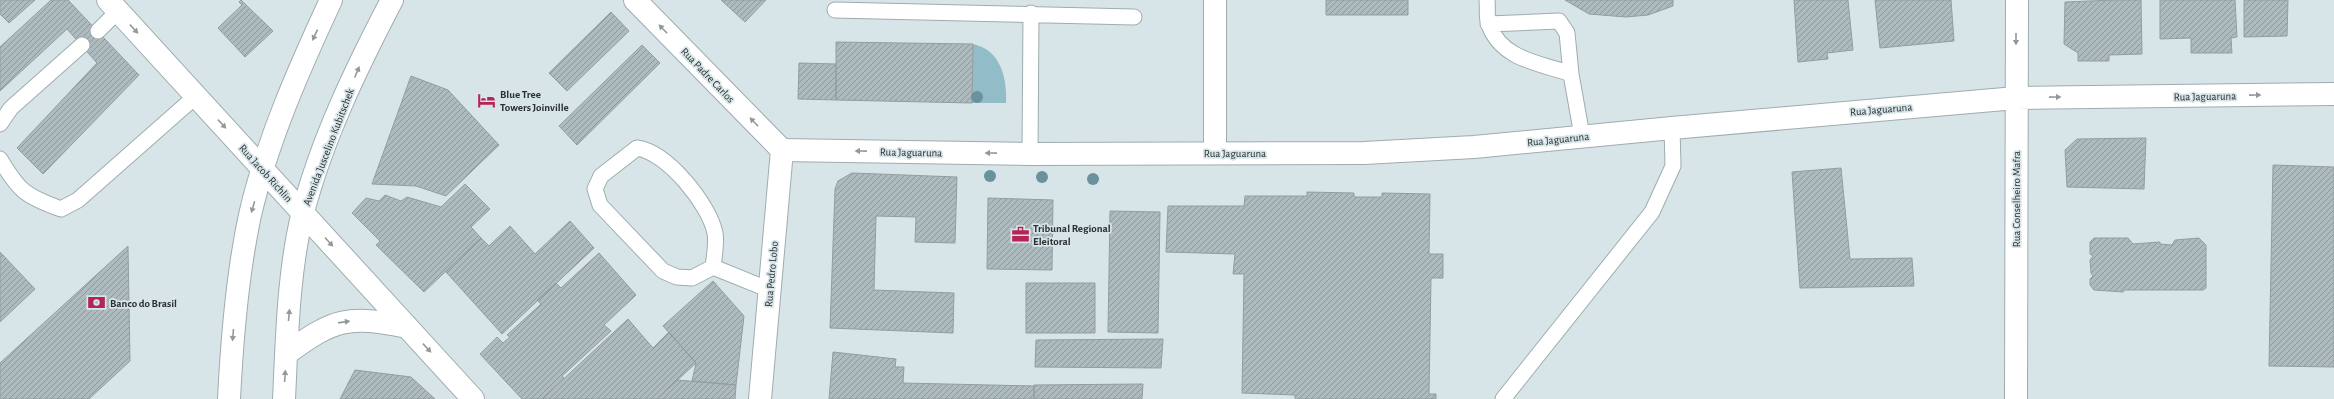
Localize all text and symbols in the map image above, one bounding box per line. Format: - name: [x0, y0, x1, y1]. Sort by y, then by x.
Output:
- one-way arrow: [129, 24, 139, 34]
- one-way arrow: [659, 24, 668, 34]
- one-way arrow: [312, 30, 318, 41]
- one-way arrow: [2013, 33, 2019, 46]
- street label: Rua Padre Carlos: [679, 46, 736, 105]
- one-way arrow: [354, 65, 360, 77]
- street label: Avenida Juscelino Kubitschek: [301, 87, 356, 207]
- place label: Blue Tree Towers Joinville: [500, 89, 569, 113]
- hotel icon: Blue Tree Towers Joinville: [477, 90, 497, 110]
- street label: Rua Jaguaruna: [2174, 90, 2236, 103]
- one-way arrow: [2249, 92, 2262, 98]
- one-way arrow: [2049, 94, 2062, 100]
- street label: Rua Jaguaruna: [1849, 101, 1913, 118]
- one-way arrow: [749, 117, 759, 127]
- one-way arrow: [217, 120, 226, 129]
- street label: Rua Jaguaruna: [1526, 131, 1590, 148]
- street label: Rua Jacob Richlin: [237, 142, 294, 204]
- street label: Rua Jaguaruna: [880, 146, 942, 159]
- one-way arrow: [854, 148, 867, 154]
- street label: Rua Jaguaruna: [1204, 148, 1266, 159]
- one-way arrow: [984, 150, 997, 156]
- street label: Rua Conselheiro Mafra: [2011, 151, 2022, 247]
- one-way arrow: [249, 201, 255, 213]
- place label: Tribunal Regional Eleitoral: [1033, 223, 1111, 247]
- office icon: Tribunal Regional Eleitoral: [1010, 224, 1030, 244]
- one-way arrow: [325, 237, 334, 247]
- street label: Rua Pedro Lobo: [763, 241, 780, 307]
- bank icon: Banco do Brasil: [87, 293, 107, 313]
- place label: Banco do Brasil: [110, 298, 177, 309]
- one-way arrow: [286, 309, 293, 321]
- one-way arrow: [338, 319, 350, 325]
- one-way arrow: [230, 329, 237, 341]
- one-way arrow: [422, 343, 431, 353]
- one-way arrow: [282, 369, 288, 382]

